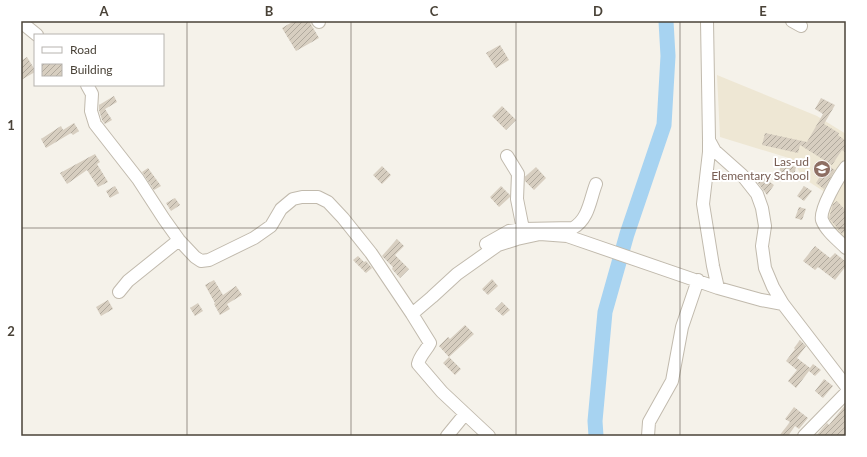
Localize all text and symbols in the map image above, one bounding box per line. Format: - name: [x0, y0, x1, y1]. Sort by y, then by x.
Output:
- text: A: [98, 3, 109, 19]
- text: B: [265, 3, 274, 19]
- text: C: [430, 3, 439, 19]
- text: D: [593, 3, 603, 19]
- text: E: [759, 3, 767, 19]
- legend: [34, 34, 164, 86]
- text: Road: [70, 42, 97, 57]
- text: Building: [70, 62, 113, 77]
- text: 1: [7, 117, 15, 133]
- place label: Las-ud Elementary School: [711, 154, 809, 183]
- school or university icon: Las-ud Elementary School: [812, 159, 832, 179]
- text: 2: [7, 323, 15, 339]

